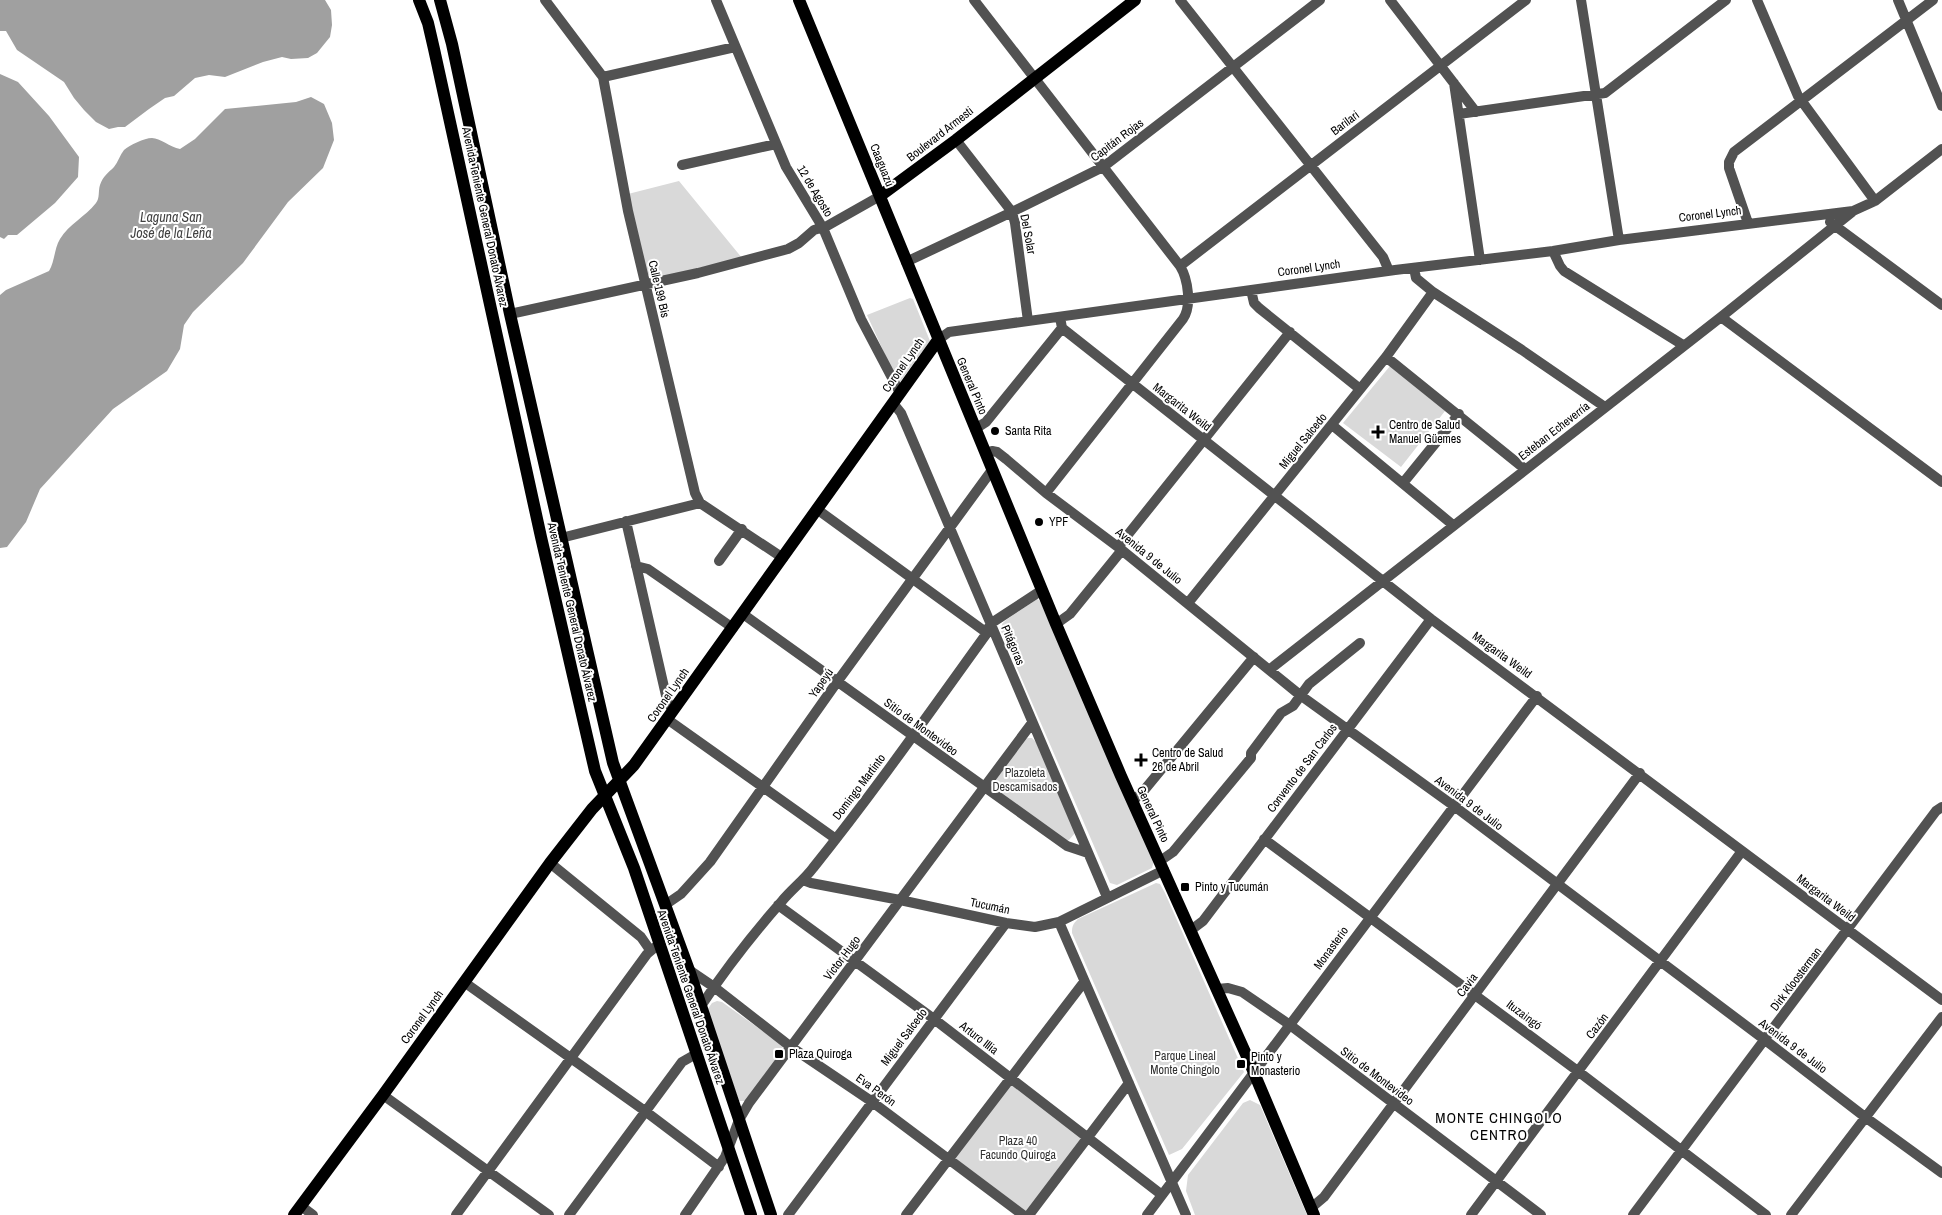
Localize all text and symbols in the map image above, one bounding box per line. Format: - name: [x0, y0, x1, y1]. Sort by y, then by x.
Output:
- street label: Boulevard Armesti: [903, 103, 977, 165]
- street label: Barilari: [1328, 107, 1362, 139]
- street label: Capitán Rojas: [1087, 115, 1147, 165]
- street label: Avenida Teniente General Donato Álvarez: [458, 125, 512, 308]
- street label: Caaguazú: [866, 141, 898, 189]
- street label: 12 de Agosto: [793, 162, 837, 220]
- street label: Coronel Lynch: [1678, 202, 1742, 226]
- water label: Laguna San José de la Leña: [129, 208, 212, 242]
- street label: Del Solar: [1016, 213, 1040, 256]
- street label: Coronel Lynch: [1277, 256, 1341, 280]
- street label: Calle 199 Bis: [645, 259, 673, 319]
- street label: Coronel Lynch: [878, 335, 928, 395]
- street label: General Pinto: [953, 355, 991, 417]
- street label: Margarita Weild: [1150, 379, 1214, 435]
- street label: Esteban Echeverría: [1515, 398, 1593, 464]
- street label: Miguel Salcedo: [1275, 410, 1331, 472]
- place label: Centro de Salud Manuel Güemes: [1389, 417, 1461, 447]
- place label: Santa Rita: [1005, 423, 1052, 439]
- marker: Santa Rita: [989, 425, 1001, 437]
- marker: Centro de Salud Manuel Güemes: [1371, 425, 1385, 439]
- place label: YPF: [1049, 514, 1068, 530]
- marker: YPF: [1033, 516, 1045, 528]
- street label: Avenida Teniente General Donato Álvarez: [543, 520, 600, 703]
- street label: Avenida 9 de Julio: [1112, 524, 1186, 588]
- street label: Pitágoras: [997, 622, 1029, 668]
- street label: Margarita Weild: [1469, 628, 1535, 682]
- street label: Coronel Lynch: [643, 665, 693, 725]
- street label: Yapeyú: [805, 665, 837, 701]
- street label: Sitio de Montevideo: [881, 695, 961, 759]
- street label: Convento de San Carlos: [1263, 720, 1341, 816]
- place label: Centro de Salud 26 de Abril: [1152, 745, 1223, 775]
- street label: Domingo Martinto: [829, 751, 889, 823]
- marker: Centro de Salud 26 de Abril: [1134, 753, 1148, 767]
- park label: Plazoleta Descamisados: [992, 765, 1058, 795]
- street label: Avenida 9 de Julio: [1431, 772, 1506, 834]
- street label: General Pinto: [1133, 783, 1173, 845]
- street label: Margarita Weild: [1793, 871, 1859, 925]
- place label: Pinto y Tucumán: [1195, 879, 1268, 895]
- marker: Pinto y Tucumán: [1179, 881, 1191, 893]
- street label: Tucumán: [969, 894, 1011, 918]
- street label: Avenida Teniente General Donato Álvarez: [653, 907, 728, 1086]
- street label: Monasterio: [1310, 923, 1352, 973]
- street label: Victor Hugo: [820, 933, 864, 983]
- street label: Dirk Kloosterman: [1767, 944, 1825, 1014]
- street label: Cavia: [1453, 970, 1481, 1000]
- street label: Coronel Lynch: [397, 987, 447, 1047]
- street label: Ituzaingó: [1503, 996, 1545, 1034]
- street label: Miguel Salcedo: [877, 1005, 931, 1069]
- street label: Cazón: [1582, 1010, 1612, 1042]
- street label: Avenida 9 de Julio: [1755, 1015, 1830, 1077]
- street label: Arturo Illia: [956, 1017, 1002, 1058]
- street label: Sitio de Montevideo: [1337, 1043, 1417, 1109]
- place label: Plaza Quiroga: [789, 1046, 852, 1062]
- marker: Plaza Quiroga: [773, 1048, 785, 1060]
- park label: Parque Lineal Monte Chingolo: [1150, 1048, 1220, 1078]
- place label: Pinto y Monasterio: [1251, 1049, 1300, 1079]
- marker: Pinto y Monasterio: [1235, 1058, 1247, 1070]
- street label: Eva Perón: [853, 1070, 899, 1110]
- district label: MONTE CHINGOLO CENTRO: [1435, 1107, 1563, 1145]
- park label: Plaza 40 Facundo Quiroga: [980, 1133, 1057, 1163]

